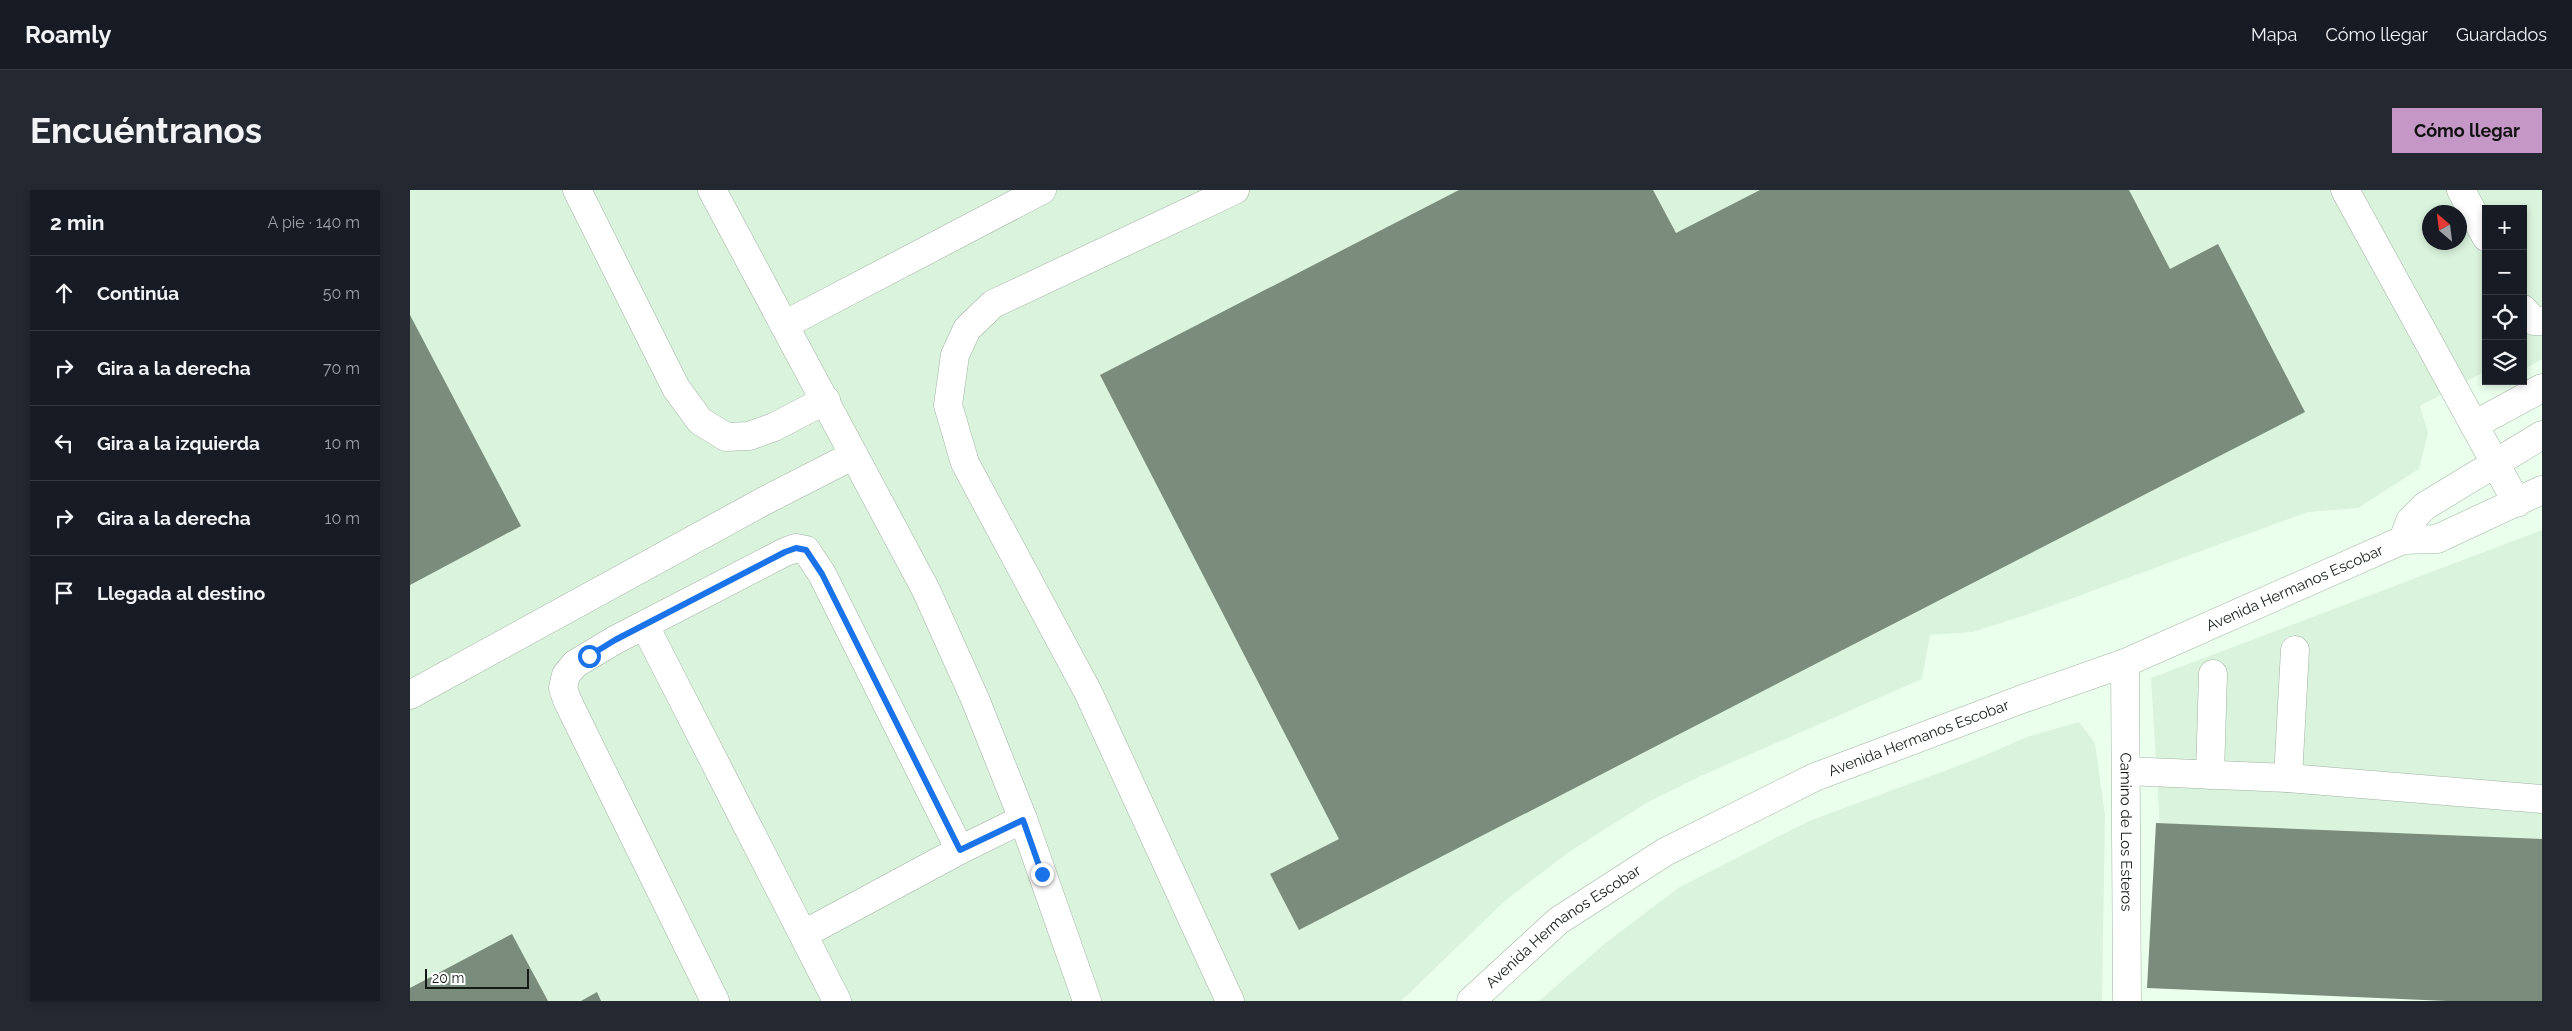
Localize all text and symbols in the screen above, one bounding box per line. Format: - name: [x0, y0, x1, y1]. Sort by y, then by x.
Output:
- text: Roamly: [25, 20, 111, 49]
- text: Mapa: [2251, 24, 2297, 45]
- text: Cómo llegar: [2325, 24, 2428, 45]
- text: Guardados: [2456, 24, 2547, 45]
- button: Cómo llegar: [2392, 108, 2542, 153]
- text: Encuéntranos: [30, 110, 262, 151]
- north arrow: [2422, 205, 2467, 250]
- map controls: [2482, 205, 2527, 385]
- button: +: [2482, 205, 2527, 250]
- text: 2 min: [50, 210, 104, 235]
- text: A pie · 140 m: [268, 213, 360, 232]
- button: −: [2482, 250, 2527, 295]
- icon: ahead: [50, 279, 78, 307]
- text: Continúa: [97, 282, 179, 304]
- text: 50 m: [323, 284, 360, 303]
- button: locate: [2482, 295, 2527, 340]
- button: layers: [2482, 340, 2527, 385]
- icon: right: [50, 354, 78, 382]
- text: Gira a la derecha: [97, 357, 251, 379]
- text: 70 m: [323, 359, 360, 378]
- icon: left: [50, 429, 78, 457]
- text: Gira a la izquierda: [97, 432, 260, 454]
- text: 10 m: [325, 434, 360, 453]
- icon: right: [50, 504, 78, 532]
- text: Gira a la derecha: [97, 507, 251, 529]
- text: 10 m: [325, 509, 360, 528]
- street label: Avenida Hermanos Escobar: [2203, 541, 2387, 635]
- icon: arrive: [50, 579, 78, 607]
- text: Llegada al destino: [97, 582, 265, 604]
- route start: [578, 645, 601, 668]
- street label: Avenida Hermanos Escobar: [1826, 696, 2012, 780]
- street label: Camino de Los Esteros: [2117, 752, 2135, 912]
- street label: Avenida Hermanos Escobar: [1482, 861, 1645, 992]
- route end: [1031, 863, 1054, 886]
- scale bar: [425, 966, 529, 989]
- text: 20 m: [432, 970, 464, 986]

